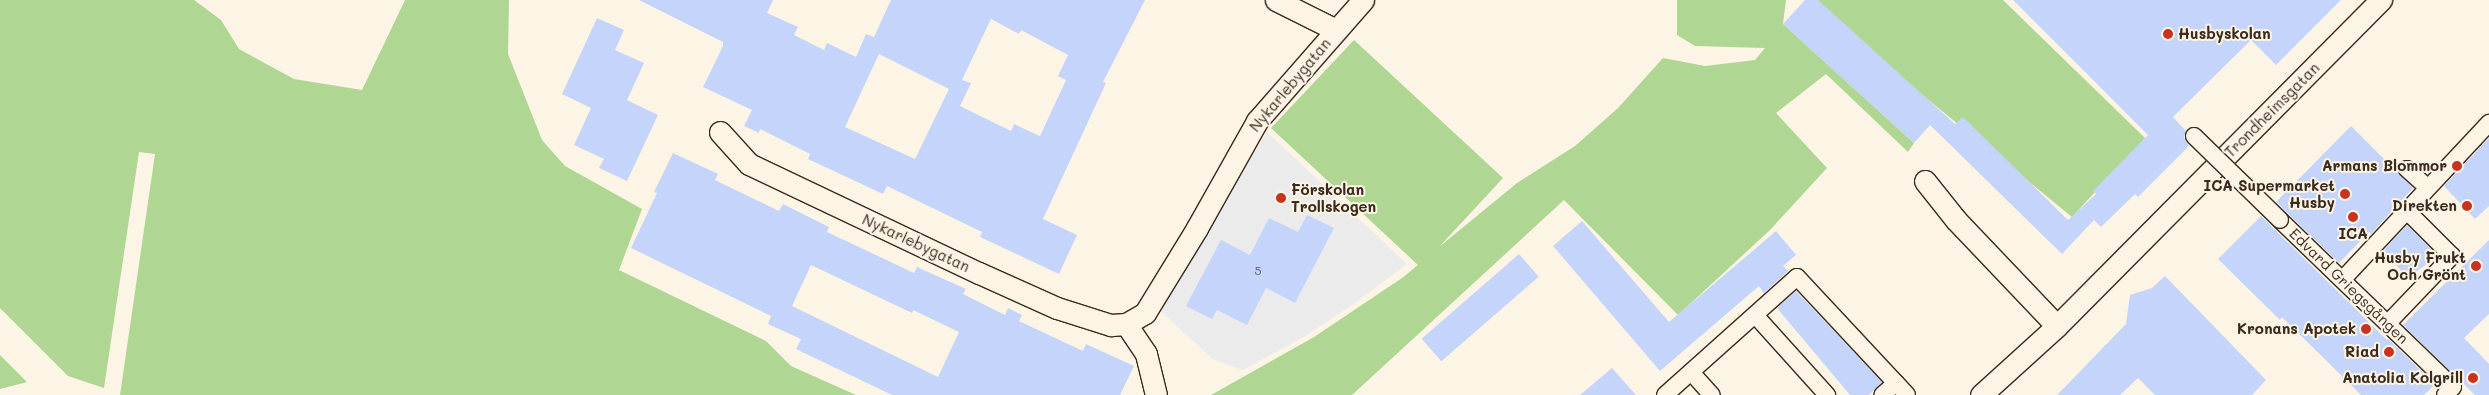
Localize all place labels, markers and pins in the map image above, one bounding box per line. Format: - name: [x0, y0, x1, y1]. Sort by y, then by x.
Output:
- place label: Husbyskolan: [2178, 25, 2271, 43]
- marker: Husbyskolan: [2162, 28, 2174, 40]
- place label: Armans Blommor: [2322, 157, 2447, 175]
- marker: Armans Blommor: [2451, 160, 2463, 172]
- place label: ICA Supermarket Husby: [2204, 176, 2335, 211]
- place label: Förskolan Trollskogen: [1291, 180, 1376, 215]
- marker: ICA Supermarket Husby: [2339, 188, 2351, 200]
- marker: Förskolan Trollskogen: [1275, 192, 1287, 204]
- place label: Direkten: [2392, 197, 2457, 215]
- marker: Direkten: [2461, 200, 2473, 212]
- marker: ICA: [2347, 211, 2359, 223]
- place label: ICA: [2338, 225, 2368, 243]
- place label: Husby Frukt Och Grönt: [2374, 248, 2466, 283]
- marker: Husby Frukt Och Grönt: [2470, 260, 2482, 272]
- place label: Kronans Apotek: [2237, 320, 2356, 338]
- marker: Kronans Apotek: [2360, 323, 2372, 335]
- place label: Riad: [2345, 343, 2379, 361]
- marker: Riad: [2383, 346, 2395, 358]
- place label: Anatolia Kolgrill: [2342, 369, 2463, 387]
- marker: Anatolia Kolgrill: [2467, 372, 2479, 384]

